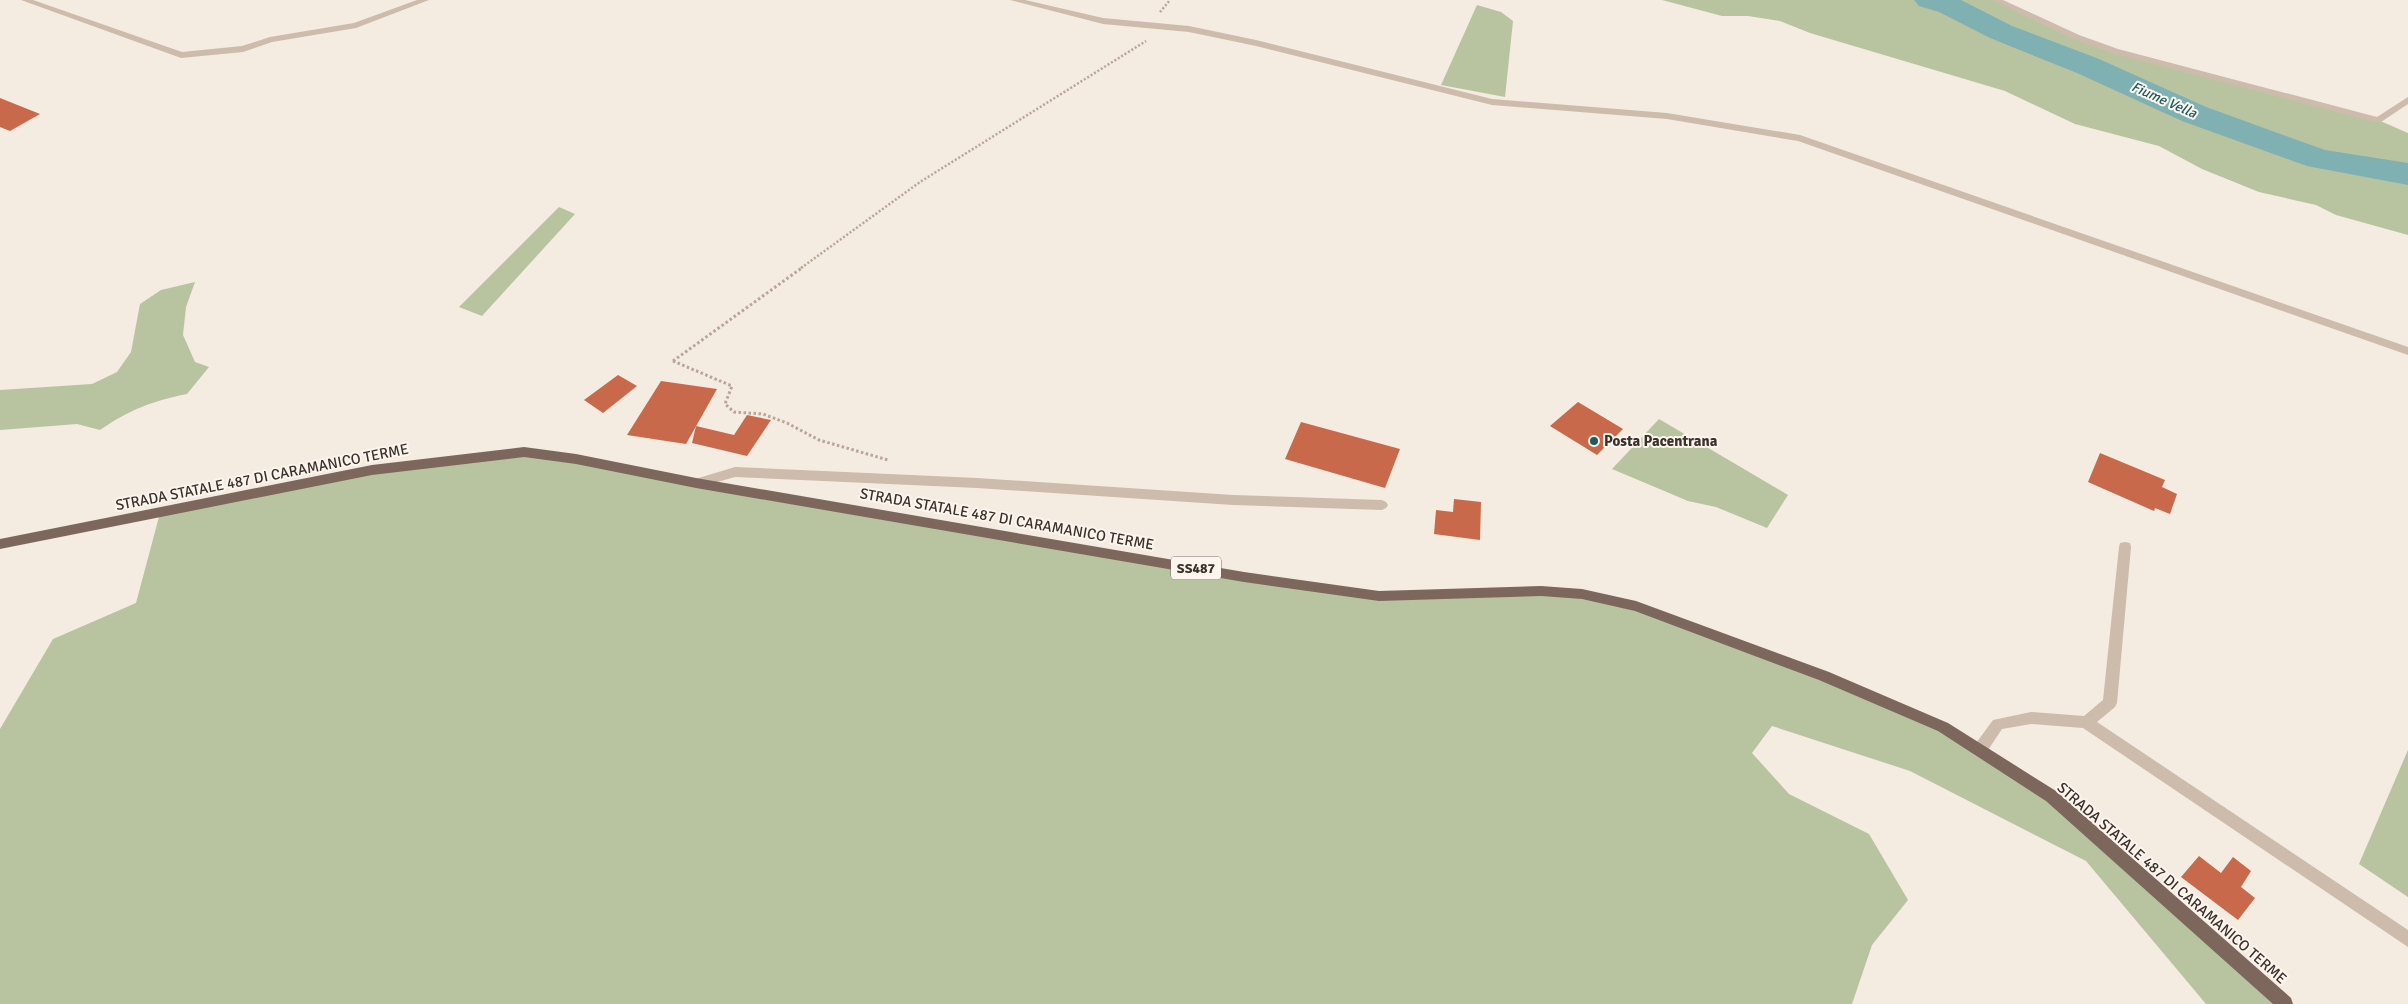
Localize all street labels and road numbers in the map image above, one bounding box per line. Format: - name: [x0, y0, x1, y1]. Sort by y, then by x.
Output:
- street label: STRADA STATALE 487 DI CARAMANICO TERME: [114, 440, 410, 514]
- street label: STRADA STATALE 487 DI CARAMANICO TERME: [859, 484, 1155, 554]
- road number: SS487: [1171, 556, 1221, 580]
- street label: STRADA STATALE 487 DI CARAMANICO TERME: [2054, 778, 2290, 988]

